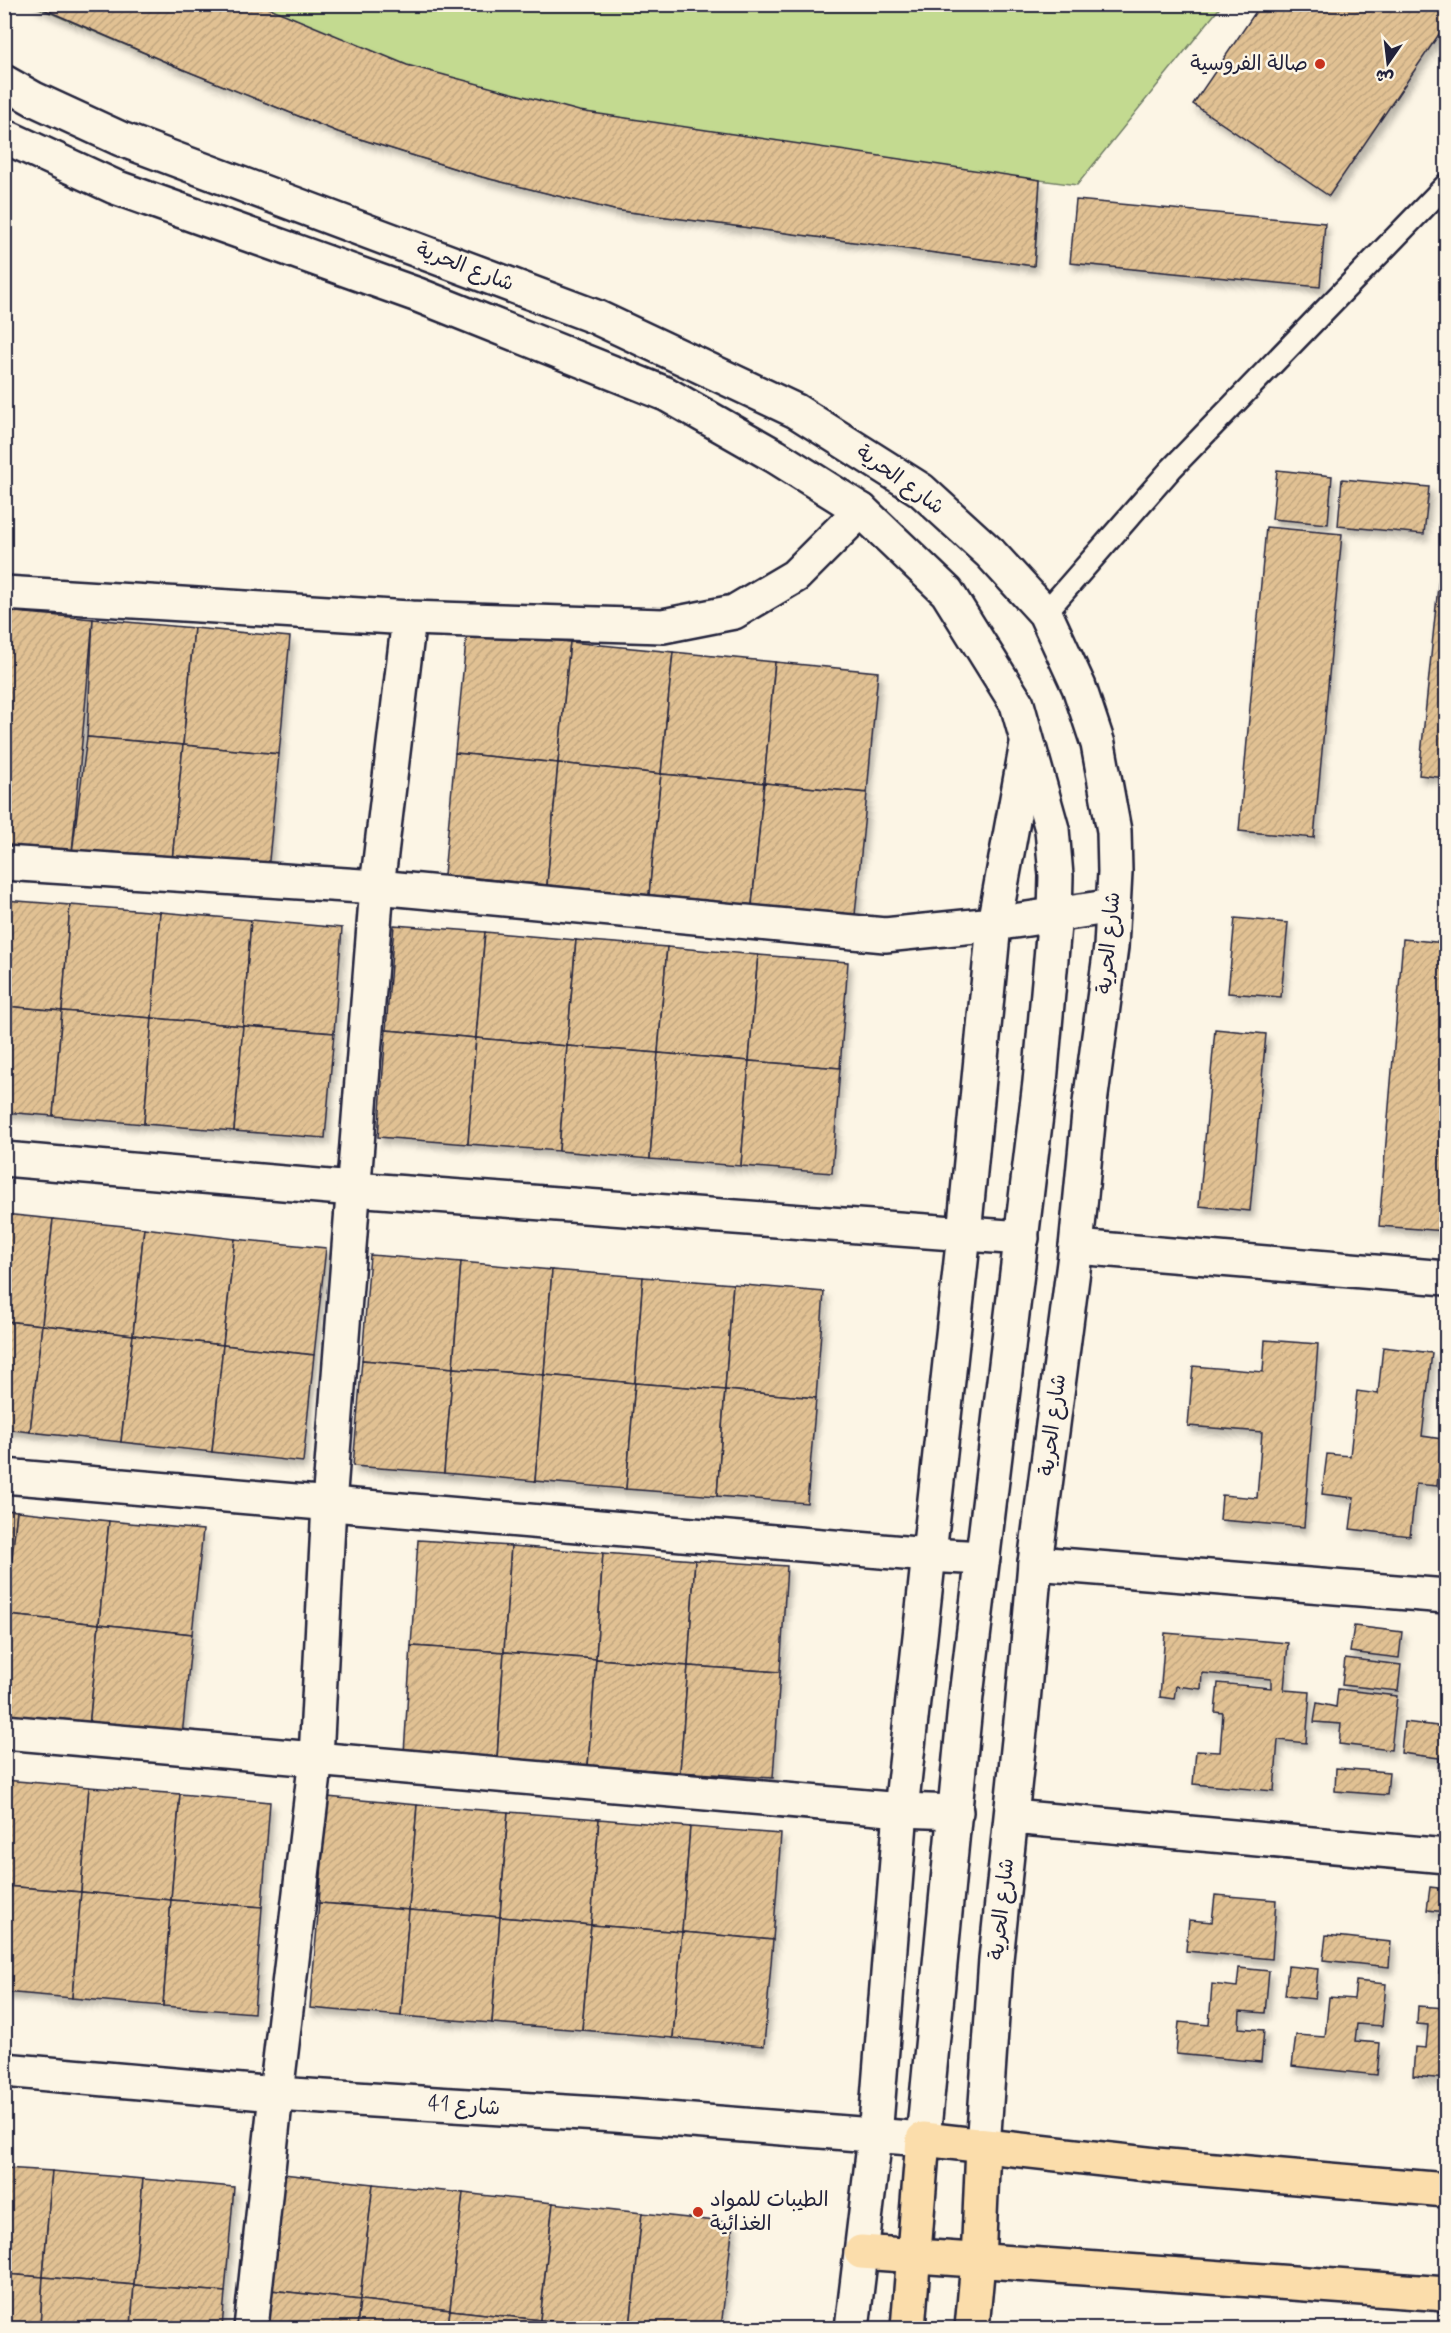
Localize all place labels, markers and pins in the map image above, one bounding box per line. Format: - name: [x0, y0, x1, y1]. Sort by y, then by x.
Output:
- place label: صالة الفروسية: [1190, 50, 1308, 78]
- marker: صالة الفروسية: [1313, 57, 1327, 71]
- place label: الطيبات للمواد الغذائية: [710, 2186, 829, 2238]
- marker: الطيبات للمواد الغذائية: [691, 2205, 705, 2219]

